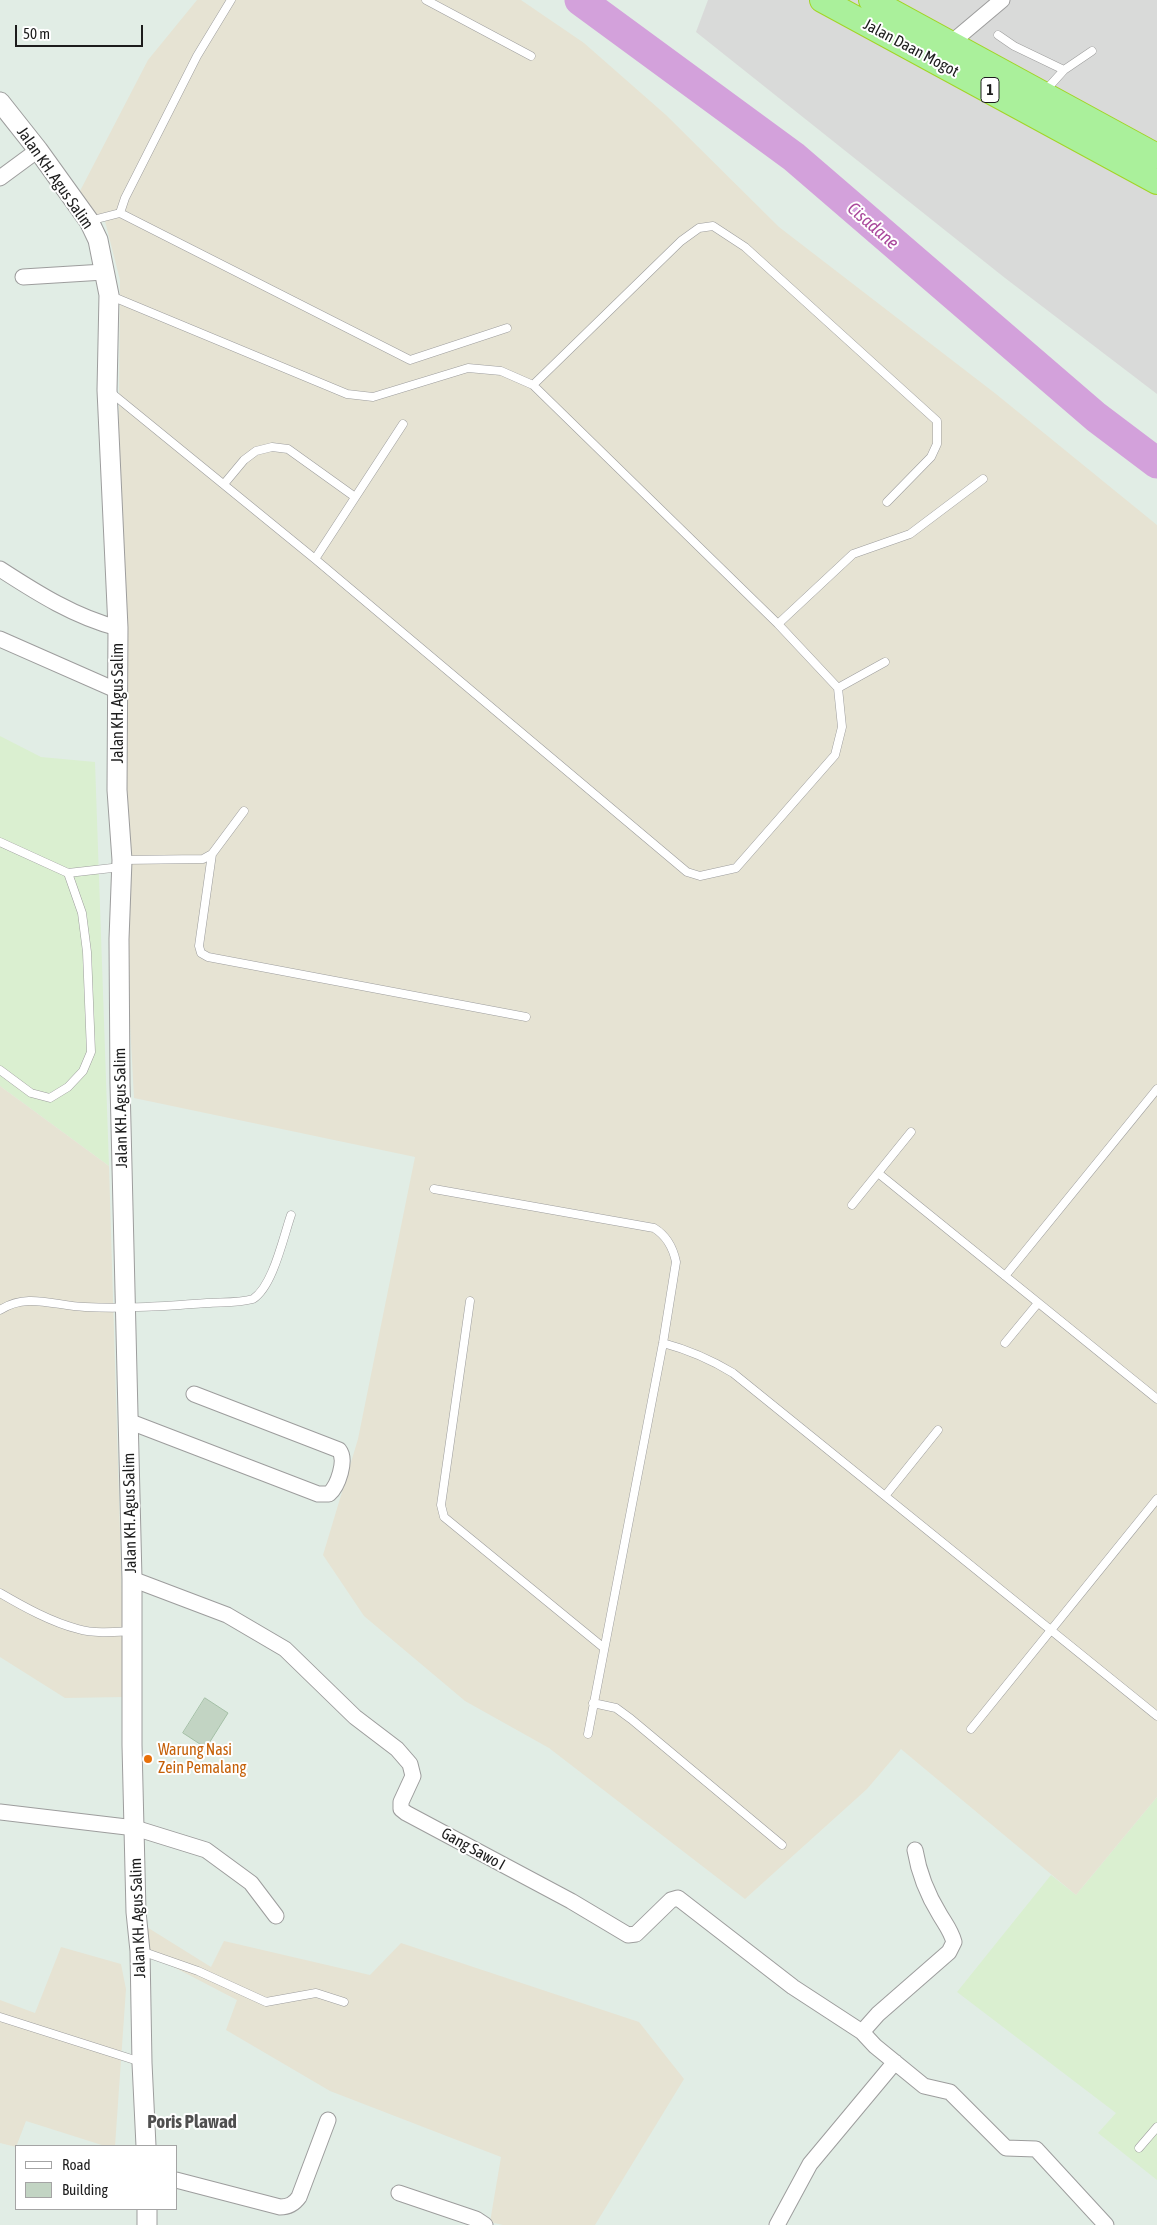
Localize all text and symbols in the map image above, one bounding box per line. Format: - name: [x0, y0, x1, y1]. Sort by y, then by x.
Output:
- scale bar: [18, 15, 145, 47]
- street label: Jalan Daan Mogot: [860, 15, 962, 81]
- text: 50 m: [23, 25, 50, 42]
- road number: 1: [981, 78, 999, 102]
- street label: Jalan KH. Agus Salim: [13, 123, 97, 233]
- water label: Cisadane: [843, 198, 903, 254]
- street label: Jalan KH. Agus Salim: [108, 643, 128, 763]
- street label: Jalan KH. Agus Salim: [110, 1048, 132, 1168]
- street label: Jalan KH. Agus Salim: [119, 1453, 141, 1573]
- place label: Warung Nasi Zein Pemalang: [158, 1740, 246, 1778]
- marker: Warung Nasi Zein Pemalang: [142, 1753, 154, 1765]
- street label: Gang Sawo I: [438, 1824, 508, 1874]
- street label: Jalan KH. Agus Salim: [126, 1858, 150, 1978]
- district label: Poris Plawad: [147, 2111, 237, 2133]
- legend: [15, 2145, 178, 2210]
- text: Road: [62, 2156, 91, 2173]
- text: Building: [62, 2181, 108, 2198]

